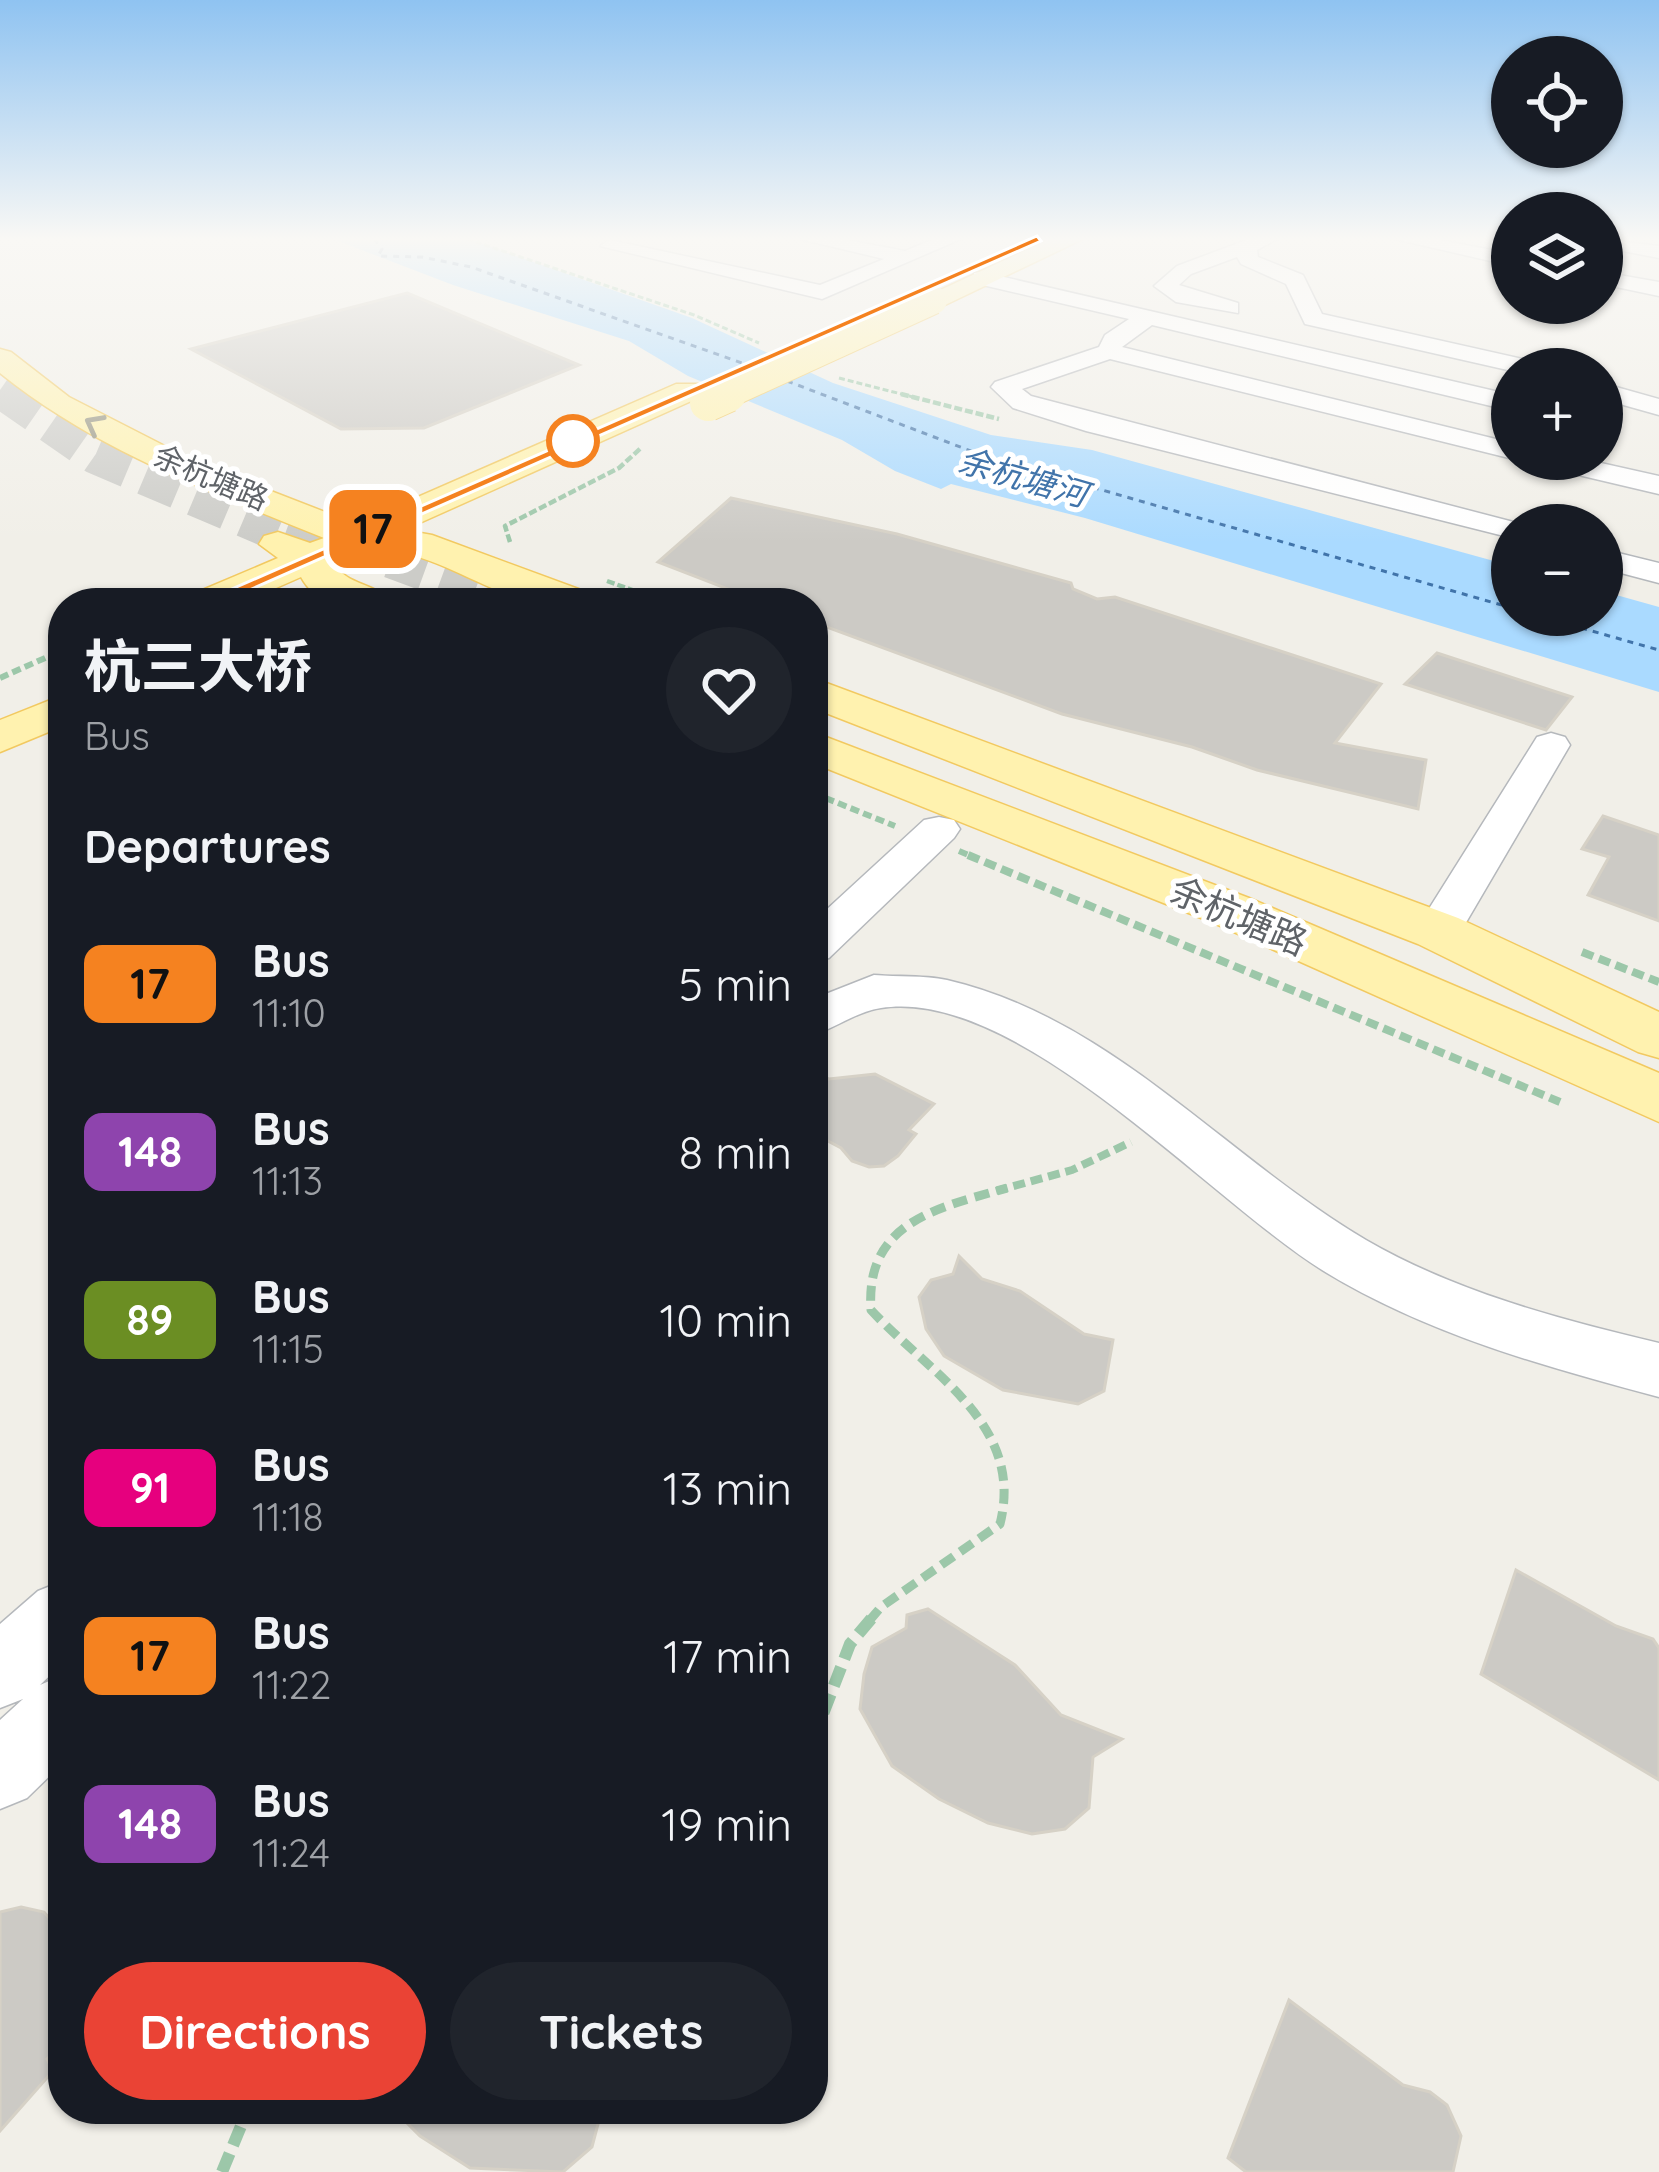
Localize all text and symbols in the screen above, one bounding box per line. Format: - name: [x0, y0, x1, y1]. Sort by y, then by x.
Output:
- map controls: [1491, 36, 1623, 636]
- button: locate: [1491, 36, 1623, 168]
- button: layers: [1491, 192, 1623, 324]
- button: +: [1491, 348, 1623, 480]
- one-way arrow: [86, 415, 107, 438]
- unlabelled marker: [548, 416, 598, 466]
- street label: 余杭塘路: [149, 436, 274, 518]
- water label: 余杭塘河: [954, 439, 1098, 516]
- line badge: 17: [319, 490, 427, 568]
- text: 17: [353, 502, 393, 555]
- button: −: [1491, 504, 1623, 636]
- button: heart: [666, 627, 792, 753]
- text: 杭三大桥: [84, 630, 312, 701]
- text: Bus: [84, 711, 150, 760]
- text: Departures: [84, 818, 331, 874]
- street label: 余杭塘路: [1164, 867, 1314, 964]
- text: Bus: [252, 932, 330, 988]
- text: 5 min: [679, 956, 792, 1012]
- text: 17: [130, 957, 170, 1010]
- text: 11:10: [252, 988, 326, 1037]
- text: Bus: [252, 1100, 330, 1156]
- text: 8 min: [679, 1124, 792, 1180]
- text: 148: [118, 1125, 182, 1178]
- text: 11:13: [252, 1156, 323, 1205]
- text: Bus: [252, 1268, 330, 1324]
- text: 10 min: [660, 1292, 792, 1348]
- text: 89: [127, 1293, 173, 1346]
- text: 11:15: [252, 1324, 324, 1373]
- text: Bus: [252, 1436, 330, 1492]
- text: 13 min: [663, 1460, 792, 1516]
- text: 91: [130, 1461, 170, 1514]
- text: 11:18: [252, 1492, 324, 1541]
- text: Bus: [252, 1604, 330, 1660]
- text: 17 min: [663, 1628, 792, 1684]
- text: 17: [130, 1629, 170, 1682]
- text: 11:22: [252, 1660, 331, 1709]
- text: Bus: [252, 1772, 330, 1828]
- text: 19 min: [661, 1796, 792, 1852]
- text: 148: [118, 1797, 182, 1850]
- text: 11:24: [252, 1828, 330, 1877]
- button: Directions: [84, 1962, 426, 2100]
- button: Tickets: [450, 1962, 792, 2100]

